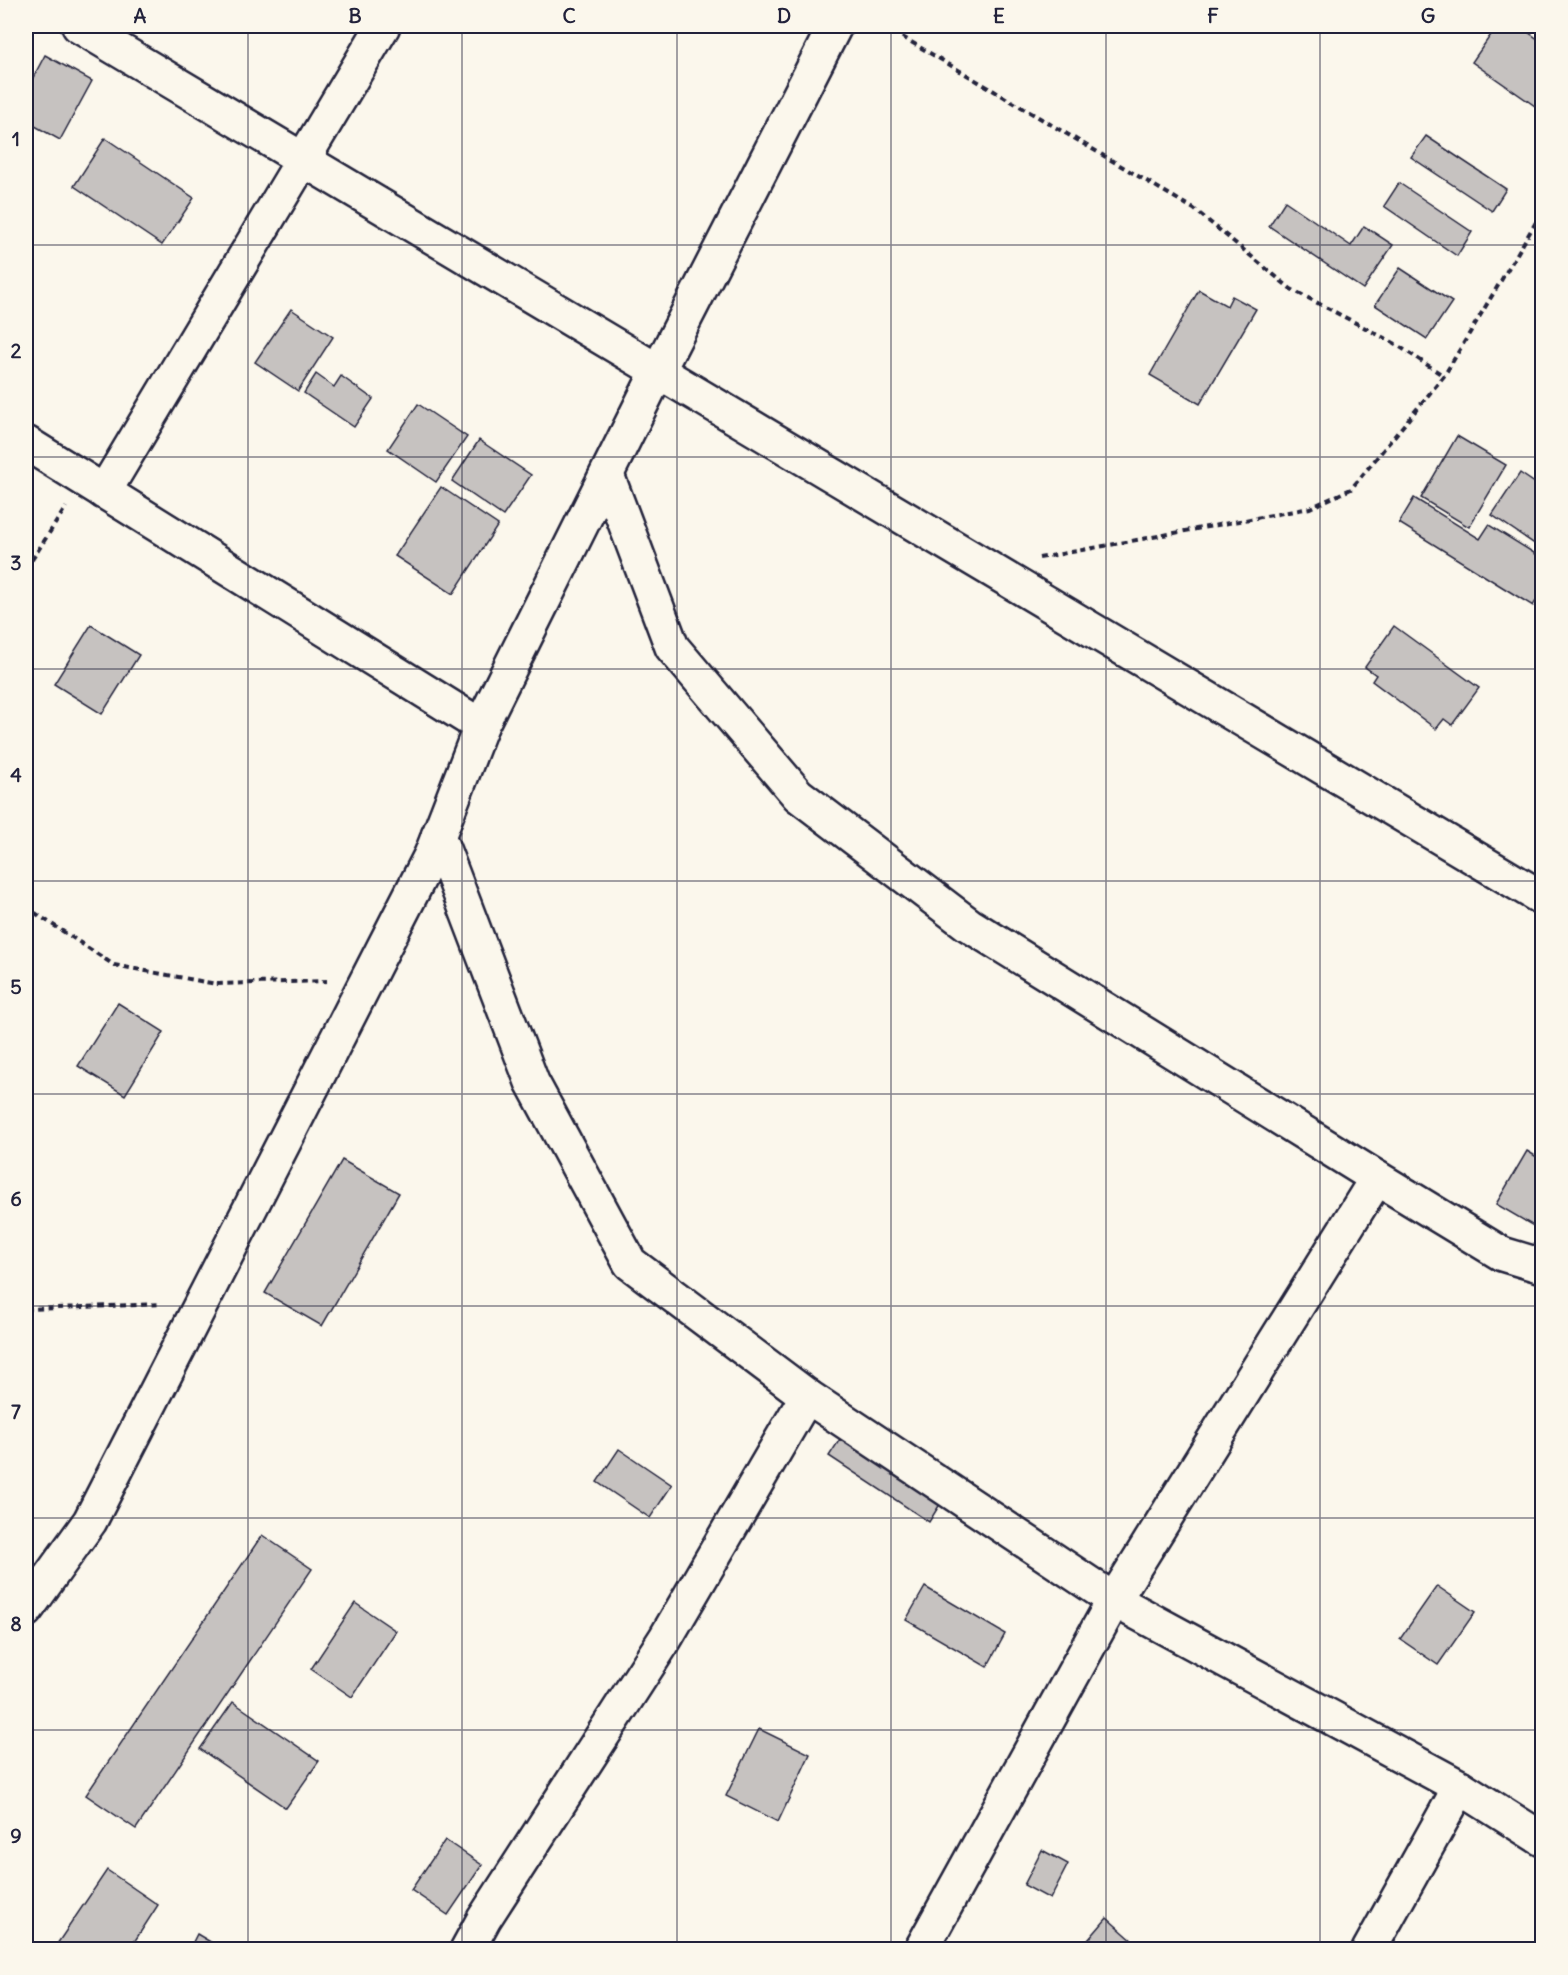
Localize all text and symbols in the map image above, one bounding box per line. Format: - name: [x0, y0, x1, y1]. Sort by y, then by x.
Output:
- text: A: [134, 3, 147, 28]
- text: B: [348, 3, 362, 28]
- text: C: [562, 3, 576, 28]
- text: D: [777, 3, 791, 28]
- text: E: [993, 3, 1005, 28]
- text: F: [1207, 3, 1219, 28]
- text: G: [1421, 3, 1435, 28]
- text: 1: [12, 126, 20, 151]
- text: 2: [11, 338, 22, 363]
- text: 3: [10, 550, 22, 575]
- text: 4: [10, 762, 22, 787]
- text: 5: [10, 974, 22, 999]
- text: 6: [10, 1186, 22, 1211]
- text: 7: [11, 1399, 21, 1424]
- text: 8: [10, 1611, 22, 1636]
- text: 9: [10, 1823, 22, 1848]

